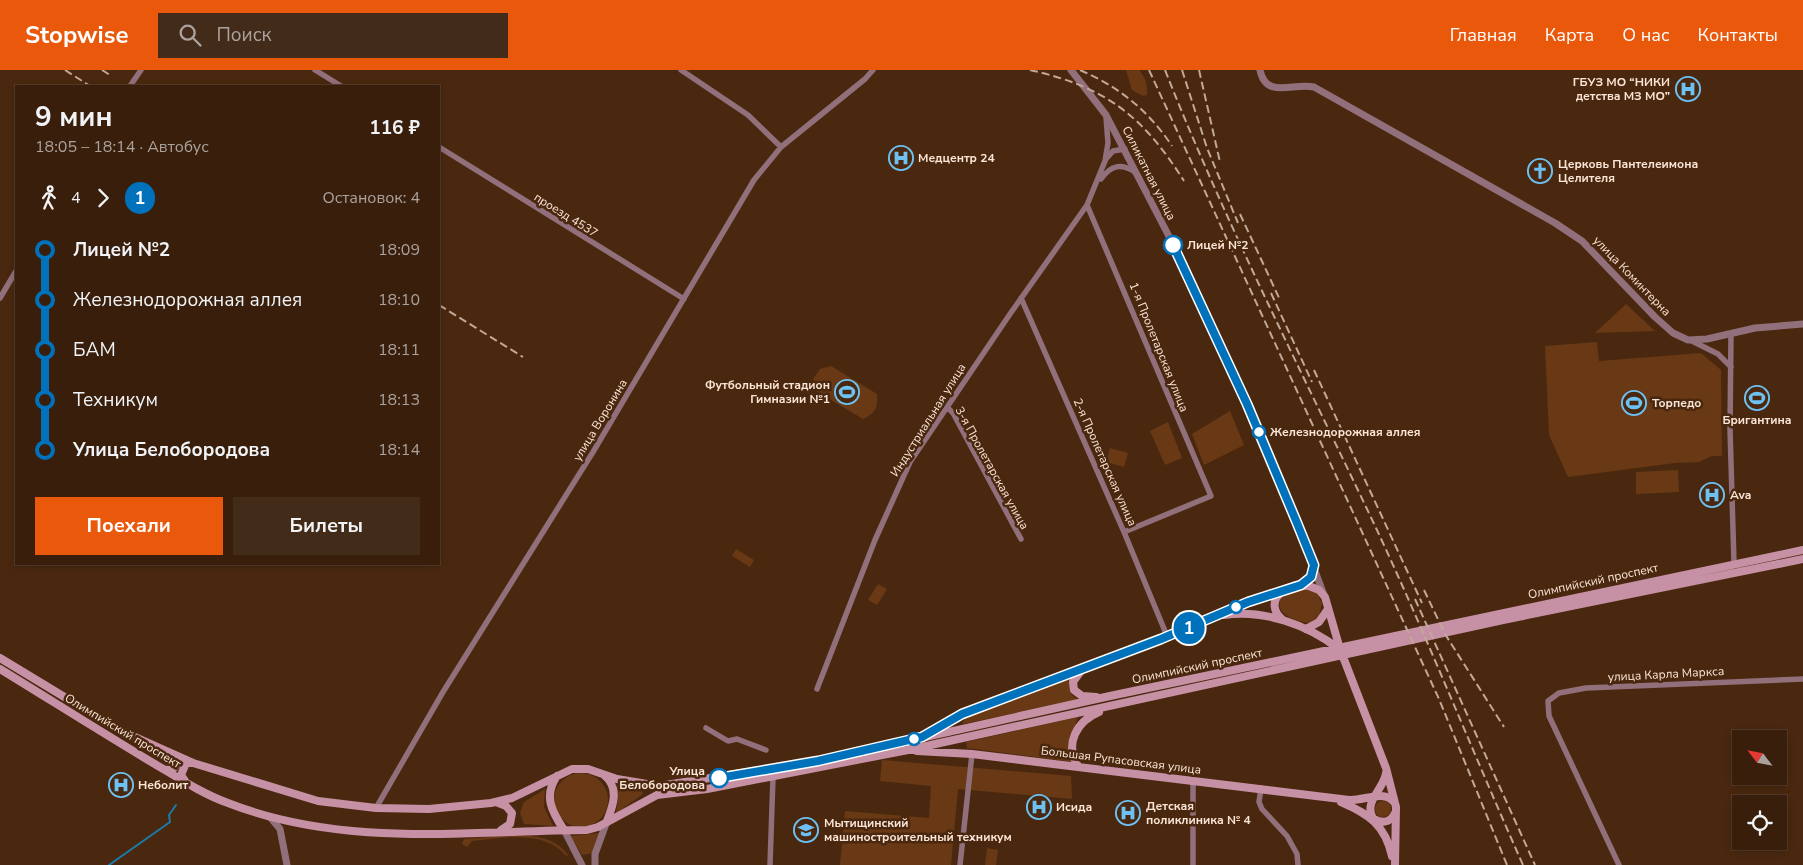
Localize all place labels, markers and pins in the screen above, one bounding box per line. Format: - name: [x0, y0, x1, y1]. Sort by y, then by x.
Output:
- place label: ГБУЗ МО “НИКИ детства МЗ МО”: [1573, 74, 1670, 104]
- hospital icon: ГБУЗ МО “НИКИ детства МЗ МО”: [1675, 76, 1701, 102]
- hospital icon: Медцентр 24: [888, 145, 914, 171]
- place label: Медцентр 24: [918, 150, 995, 166]
- place label: Церковь Пантелеимона Целителя: [1558, 156, 1698, 186]
- church icon: Церковь Пантелеимона Целителя: [1527, 158, 1553, 184]
- marker: Лицей №2: [1163, 235, 1183, 255]
- place label: Лицей №2: [1187, 237, 1248, 253]
- place label: Футбольный стадион Гимназии №1: [705, 377, 830, 407]
- sports icon: Футбольный стадион Гимназии №1: [834, 379, 860, 405]
- sports icon: Бригантина: [1744, 385, 1770, 411]
- sports icon: Торпедо: [1621, 390, 1647, 416]
- place label: Торпедо: [1652, 395, 1701, 411]
- place label: Бригантина: [1722, 412, 1792, 428]
- place label: Железнодорожная аллея: [1270, 424, 1421, 440]
- marker: Железнодорожная аллея: [1252, 425, 1266, 439]
- hospital icon: Ava: [1699, 482, 1725, 508]
- place label: Ava: [1730, 487, 1751, 503]
- unlabelled marker: [1229, 600, 1243, 614]
- unlabelled marker: [907, 732, 921, 746]
- place label: Улица Белобородова: [619, 763, 705, 793]
- marker: Улица Белобородова: [709, 768, 729, 788]
- hospital icon: Неболит: [108, 772, 134, 798]
- place label: Неболит: [138, 777, 188, 793]
- hospital icon: Исида: [1026, 794, 1052, 820]
- place label: Детская поликлиника № 4: [1146, 798, 1251, 828]
- place label: Исида: [1056, 799, 1092, 815]
- hospital icon: Детская поликлиника № 4: [1115, 800, 1141, 826]
- place label: Мытищинский машиностроительный техникум: [824, 815, 1012, 845]
- school or university icon: Мытищинский машиностроительный техникум: [793, 817, 819, 843]

